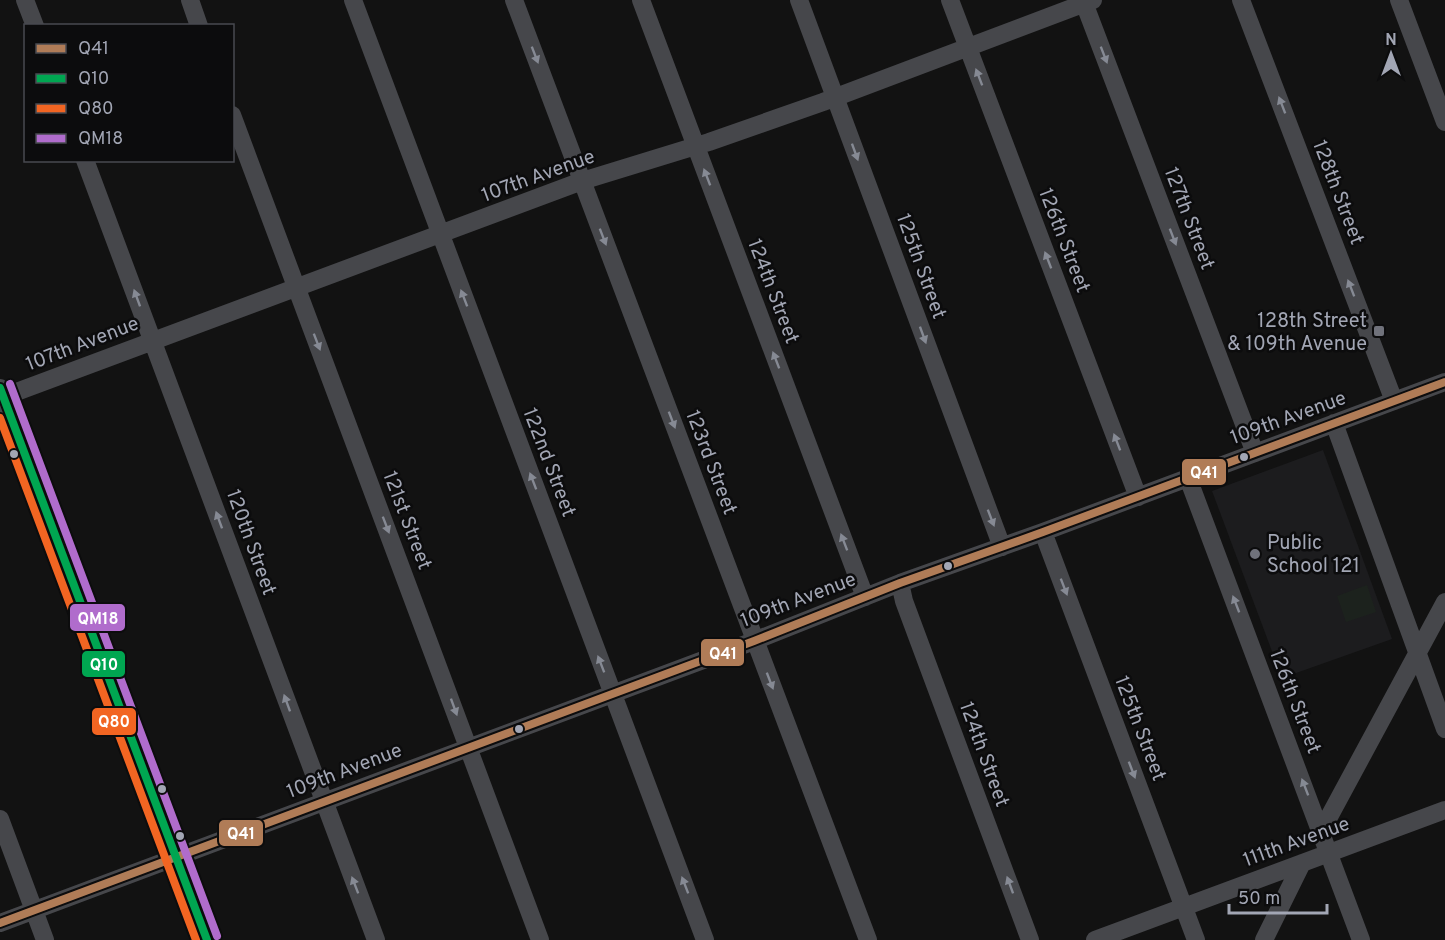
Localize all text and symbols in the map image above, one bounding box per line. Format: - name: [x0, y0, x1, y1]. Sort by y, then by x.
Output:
- legend: [24, 24, 234, 162]
- north arrow: [1361, 24, 1421, 84]
- text: N: [1385, 31, 1397, 51]
- text: Q41: [78, 38, 109, 61]
- one-way arrow: [531, 46, 540, 64]
- one-way arrow: [1099, 46, 1109, 64]
- text: Q10: [78, 68, 109, 91]
- one-way arrow: [973, 68, 983, 86]
- one-way arrow: [1276, 96, 1286, 114]
- text: Q80: [78, 98, 114, 121]
- text: QM18: [78, 128, 123, 151]
- street label: 128th Street: [1305, 137, 1369, 249]
- one-way arrow: [851, 143, 861, 161]
- street label: 107th Avenue: [478, 144, 599, 209]
- street label: 127th Street: [1157, 164, 1220, 274]
- one-way arrow: [702, 168, 712, 186]
- street label: 126th Street: [1031, 185, 1095, 297]
- street label: 125th Street: [889, 210, 951, 323]
- one-way arrow: [599, 228, 609, 246]
- one-way arrow: [1169, 228, 1179, 246]
- street label: 124th Street: [740, 236, 804, 348]
- one-way arrow: [1043, 250, 1053, 268]
- one-way arrow: [1346, 278, 1356, 296]
- one-way arrow: [131, 288, 141, 306]
- one-way arrow: [459, 289, 469, 307]
- place label: 128th Street & 109th Avenue: [1227, 309, 1367, 358]
- street label: 107th Avenue: [23, 311, 143, 378]
- marker: 128th Street & 109th Avenue: [1372, 324, 1386, 338]
- one-way arrow: [919, 326, 929, 344]
- one-way arrow: [313, 333, 322, 351]
- one-way arrow: [771, 351, 780, 369]
- street label: 109th Avenue: [1227, 386, 1350, 452]
- street label: 122nd Street: [515, 405, 581, 521]
- street label: 123rd Street: [678, 407, 742, 519]
- one-way arrow: [667, 411, 677, 429]
- one-way arrow: [1112, 433, 1121, 451]
- unlabelled marker: [8, 448, 20, 460]
- unlabelled marker: [1238, 451, 1250, 463]
- line badge: Q41: [1181, 458, 1227, 486]
- text: Q41: [1190, 464, 1218, 484]
- street label: 121st Street: [375, 468, 437, 574]
- one-way arrow: [527, 472, 537, 490]
- street label: 120th Street: [219, 486, 281, 599]
- one-way arrow: [987, 509, 997, 527]
- one-way arrow: [214, 511, 224, 529]
- one-way arrow: [381, 516, 391, 534]
- place label: Public School 121: [1267, 531, 1360, 580]
- one-way arrow: [839, 533, 849, 551]
- marker: Public School 121: [1248, 547, 1262, 561]
- unlabelled marker: [942, 560, 954, 572]
- street label: 109th Avenue: [737, 567, 860, 635]
- one-way arrow: [1059, 578, 1069, 596]
- one-way arrow: [1230, 595, 1240, 613]
- line badge: QM18: [69, 603, 126, 632]
- text: QM18: [78, 610, 118, 630]
- line badge: Q41: [700, 638, 745, 667]
- text: Q41: [709, 645, 737, 665]
- street label: 126th Street: [1262, 646, 1326, 758]
- line badge: Q10: [81, 650, 126, 678]
- one-way arrow: [596, 654, 606, 672]
- text: Q10: [90, 656, 118, 676]
- one-way arrow: [765, 672, 775, 690]
- street label: 125th Street: [1107, 673, 1171, 785]
- one-way arrow: [282, 693, 292, 711]
- one-way arrow: [449, 698, 459, 716]
- street label: 124th Street: [952, 699, 1014, 811]
- line badge: Q80: [91, 707, 137, 736]
- text: Q80: [98, 713, 130, 733]
- unlabelled marker: [513, 723, 525, 735]
- street label: 109th Avenue: [283, 738, 406, 806]
- one-way arrow: [1127, 761, 1137, 779]
- one-way arrow: [1299, 778, 1309, 796]
- unlabelled marker: [156, 783, 168, 795]
- street label: 111th Avenue: [1240, 812, 1354, 874]
- line badge: Q41: [218, 819, 264, 847]
- text: Q41: [227, 825, 255, 845]
- unlabelled marker: [174, 830, 186, 842]
- one-way arrow: [350, 876, 360, 894]
- one-way arrow: [679, 876, 689, 894]
- one-way arrow: [1005, 876, 1014, 894]
- scale bar: [1229, 877, 1326, 915]
- text: 50 m: [1238, 888, 1280, 911]

